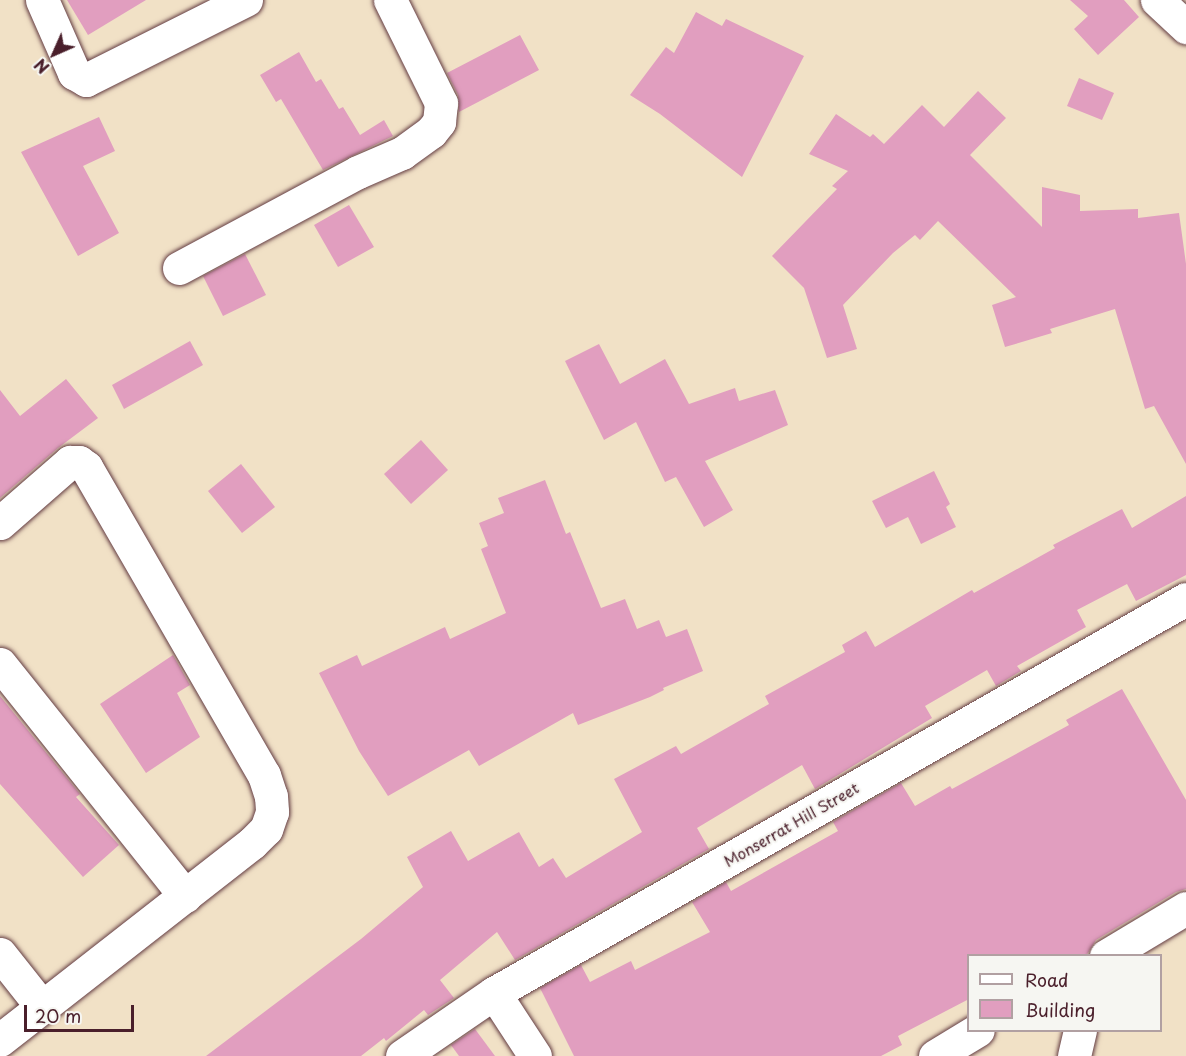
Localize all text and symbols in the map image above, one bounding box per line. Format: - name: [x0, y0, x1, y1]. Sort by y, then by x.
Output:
- north arrow: [24, 24, 84, 84]
- text: N: [28, 54, 54, 80]
- street label: Monserrat Hill Street: [720, 778, 862, 870]
- legend: [967, 954, 1162, 1032]
- text: Road: [1025, 966, 1069, 993]
- scale bar: [27, 993, 136, 1031]
- text: Building: [1025, 996, 1095, 1023]
- text: 20 m: [35, 1002, 81, 1029]

